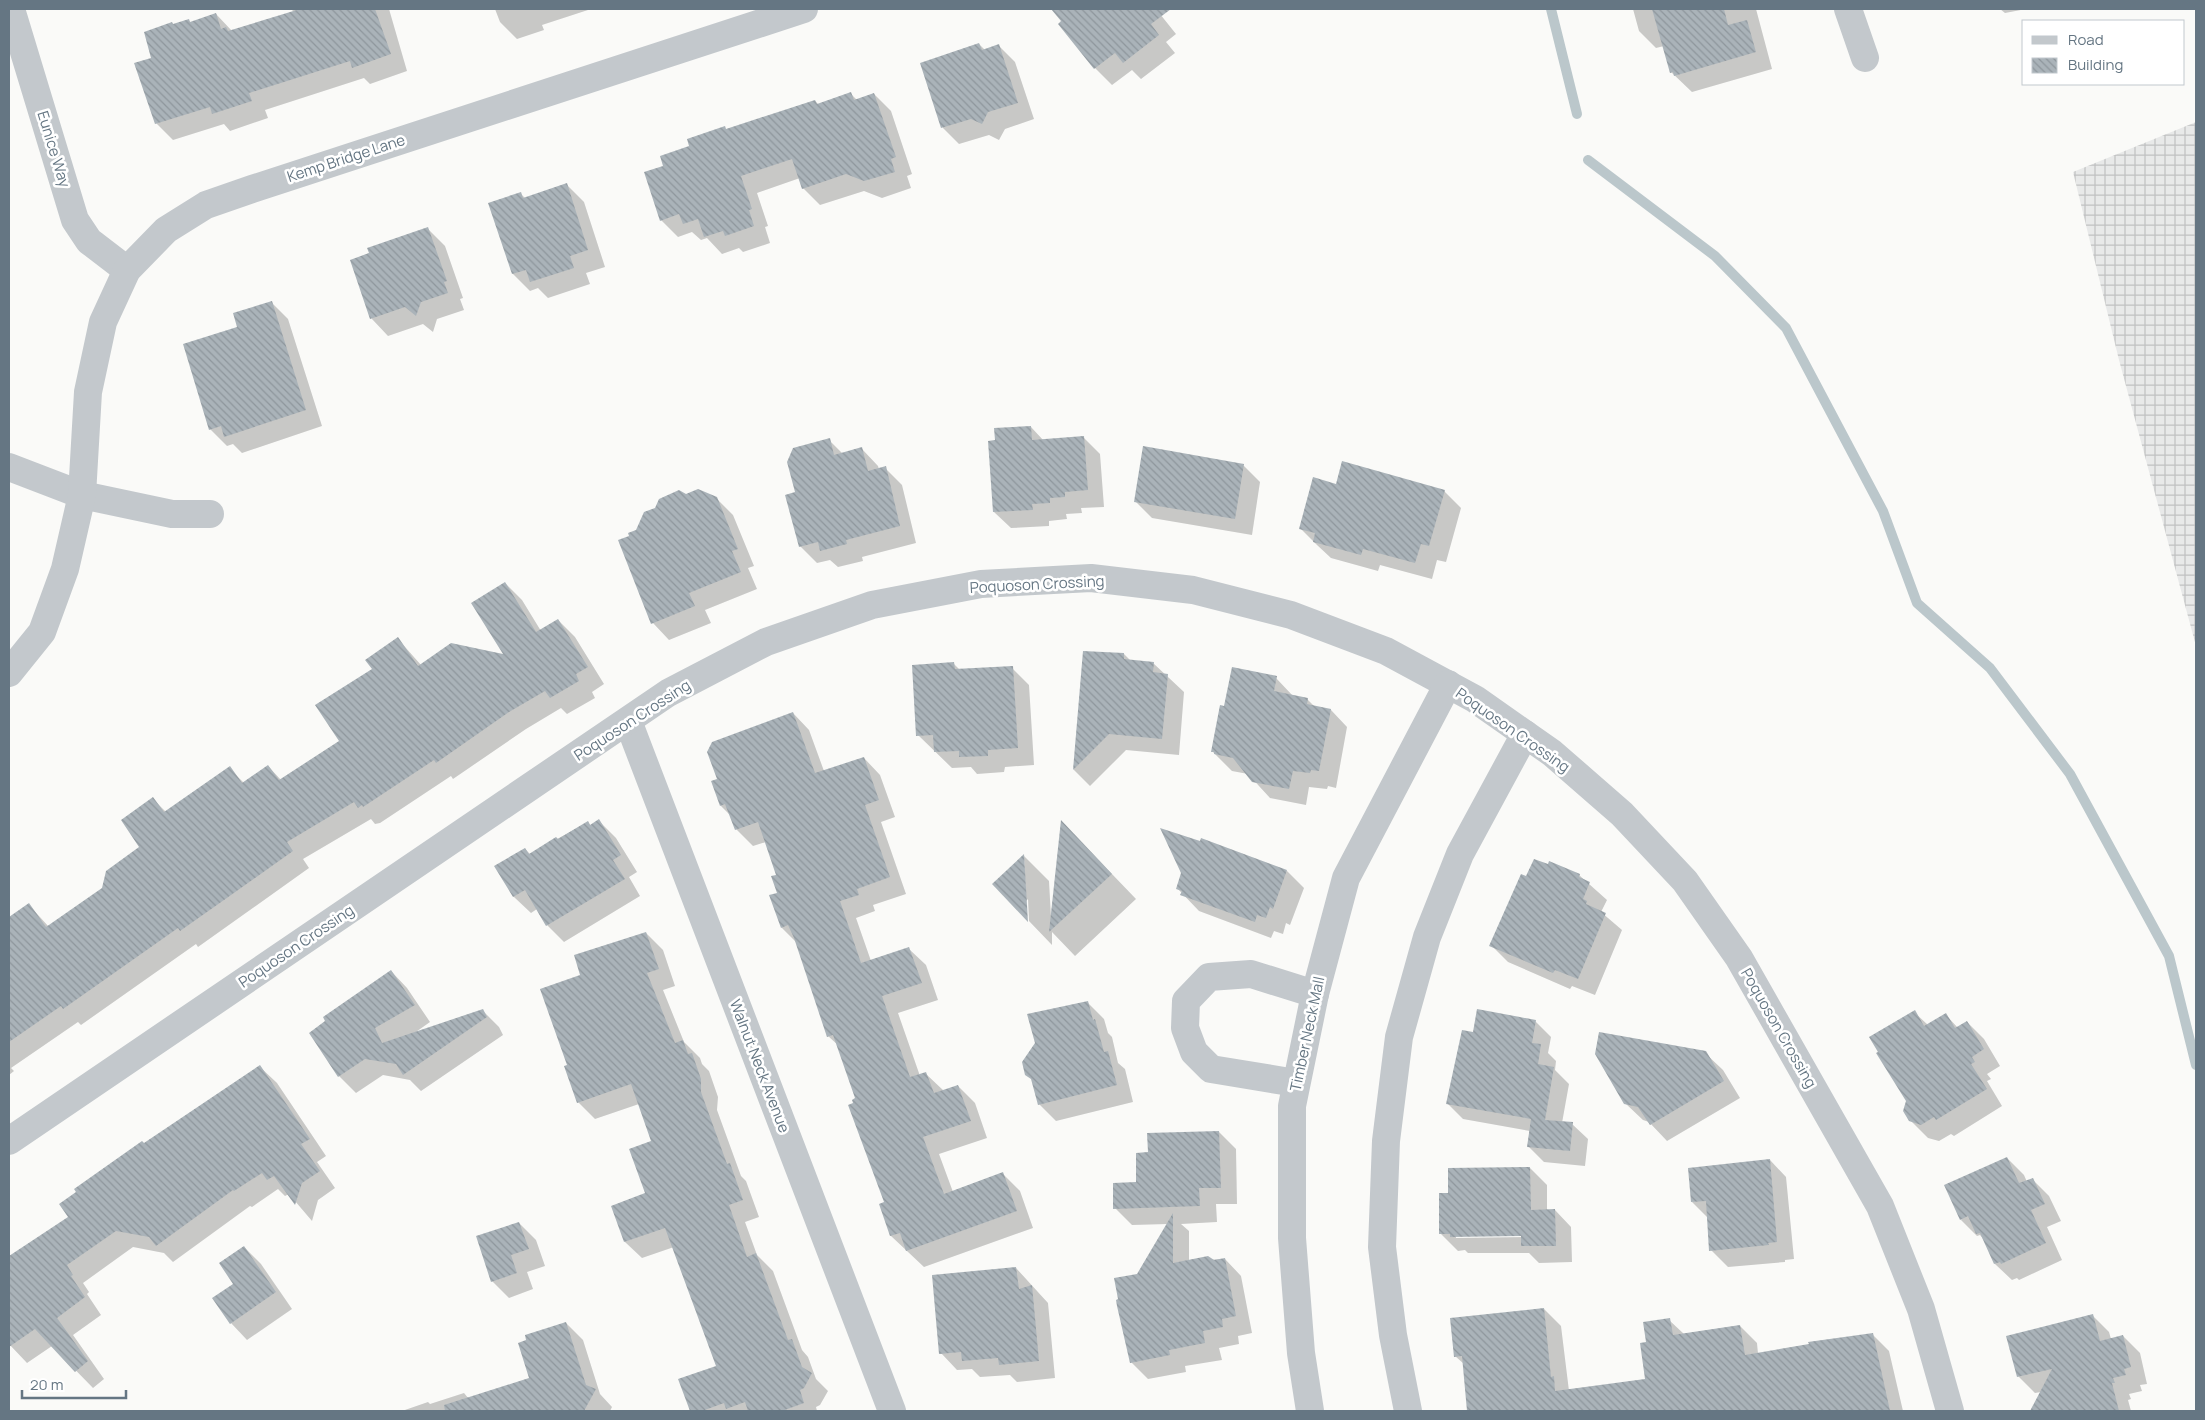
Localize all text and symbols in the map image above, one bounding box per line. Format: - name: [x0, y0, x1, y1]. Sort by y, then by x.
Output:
- legend: [2022, 20, 2185, 85]
- text: Road: [2068, 29, 2104, 50]
- text: Building: [2068, 54, 2123, 75]
- street label: Eunice Way: [32, 108, 76, 190]
- street label: Kemp Bridge Lane: [284, 129, 408, 187]
- street label: Poquoson Crossing: [969, 570, 1105, 598]
- street label: Poquoson Crossing: [570, 674, 694, 766]
- street label: Poquoson Crossing: [1452, 683, 1574, 777]
- street label: Poquoson Crossing: [234, 900, 358, 992]
- street label: Poquoson Crossing: [1736, 964, 1822, 1092]
- street label: Timber Neck Mall: [1285, 975, 1329, 1093]
- street label: Walnut Neck Avenue: [725, 996, 795, 1136]
- scale bar: [22, 1368, 126, 1400]
- text: 20 m: [30, 1374, 63, 1395]

